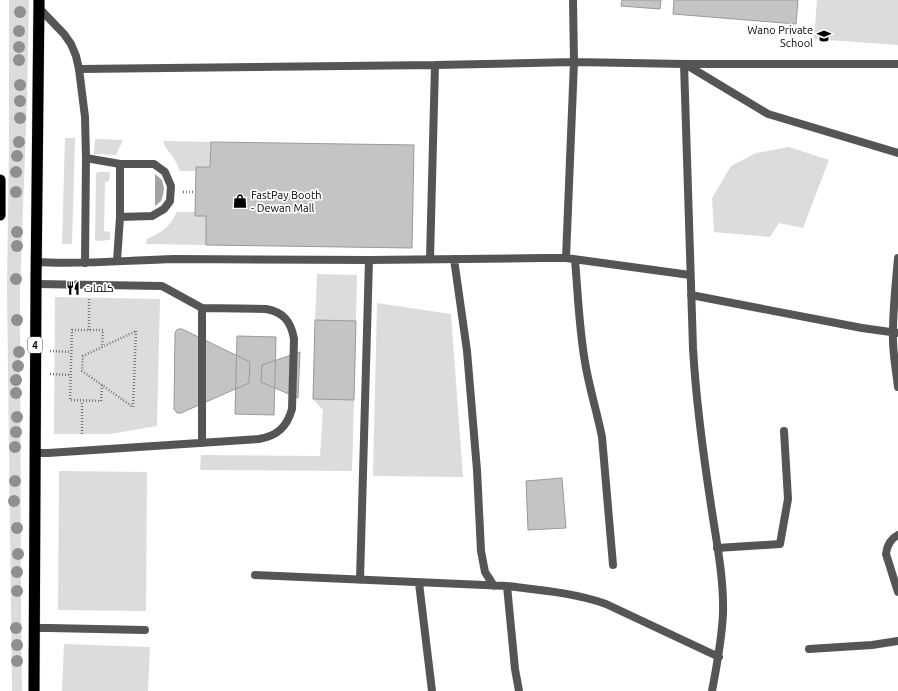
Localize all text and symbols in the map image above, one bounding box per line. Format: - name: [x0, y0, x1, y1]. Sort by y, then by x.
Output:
- place label: Wano Private School: [747, 24, 813, 49]
- school or university icon: Wano Private School: [816, 28, 832, 44]
- place label: FastPay Booth - Dewan Mall: [251, 189, 322, 214]
- shop icon: FastPay Booth - Dewan Mall: [232, 193, 248, 209]
- restaurant icon: كلمات: [65, 280, 81, 296]
- place label: كلمات: [84, 282, 114, 294]
- road number: 4: [28, 337, 42, 353]

